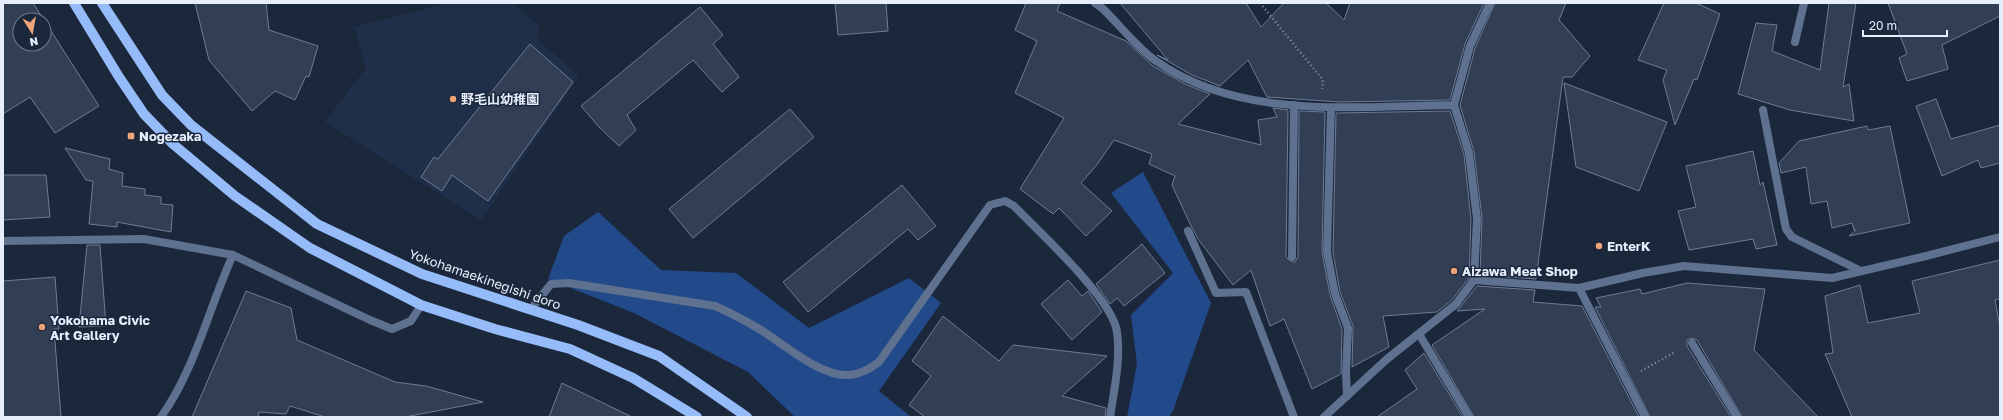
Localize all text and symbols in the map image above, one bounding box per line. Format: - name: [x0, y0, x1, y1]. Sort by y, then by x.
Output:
- north arrow: [12, 12, 52, 52]
- scale bar: [1863, 12, 1947, 38]
- text: 20 m: [1869, 18, 1897, 33]
- text: N: [29, 35, 39, 49]
- place label: 野毛山幼稚園: [461, 91, 539, 107]
- marker: 野毛山幼稚園: [448, 94, 458, 104]
- place label: Nogezaka: [139, 128, 202, 144]
- marker: Nogezaka: [126, 131, 136, 141]
- place label: EnterK: [1607, 238, 1651, 254]
- marker: EnterK: [1594, 241, 1604, 251]
- street label: Yokohamaekinegishi doro: [407, 245, 563, 313]
- place label: Aizawa Meat Shop: [1462, 263, 1578, 279]
- marker: Aizawa Meat Shop: [1449, 266, 1459, 276]
- place label: Yokohama Civic Art Gallery: [50, 312, 151, 343]
- marker: Yokohama Civic Art Gallery: [37, 322, 47, 332]

